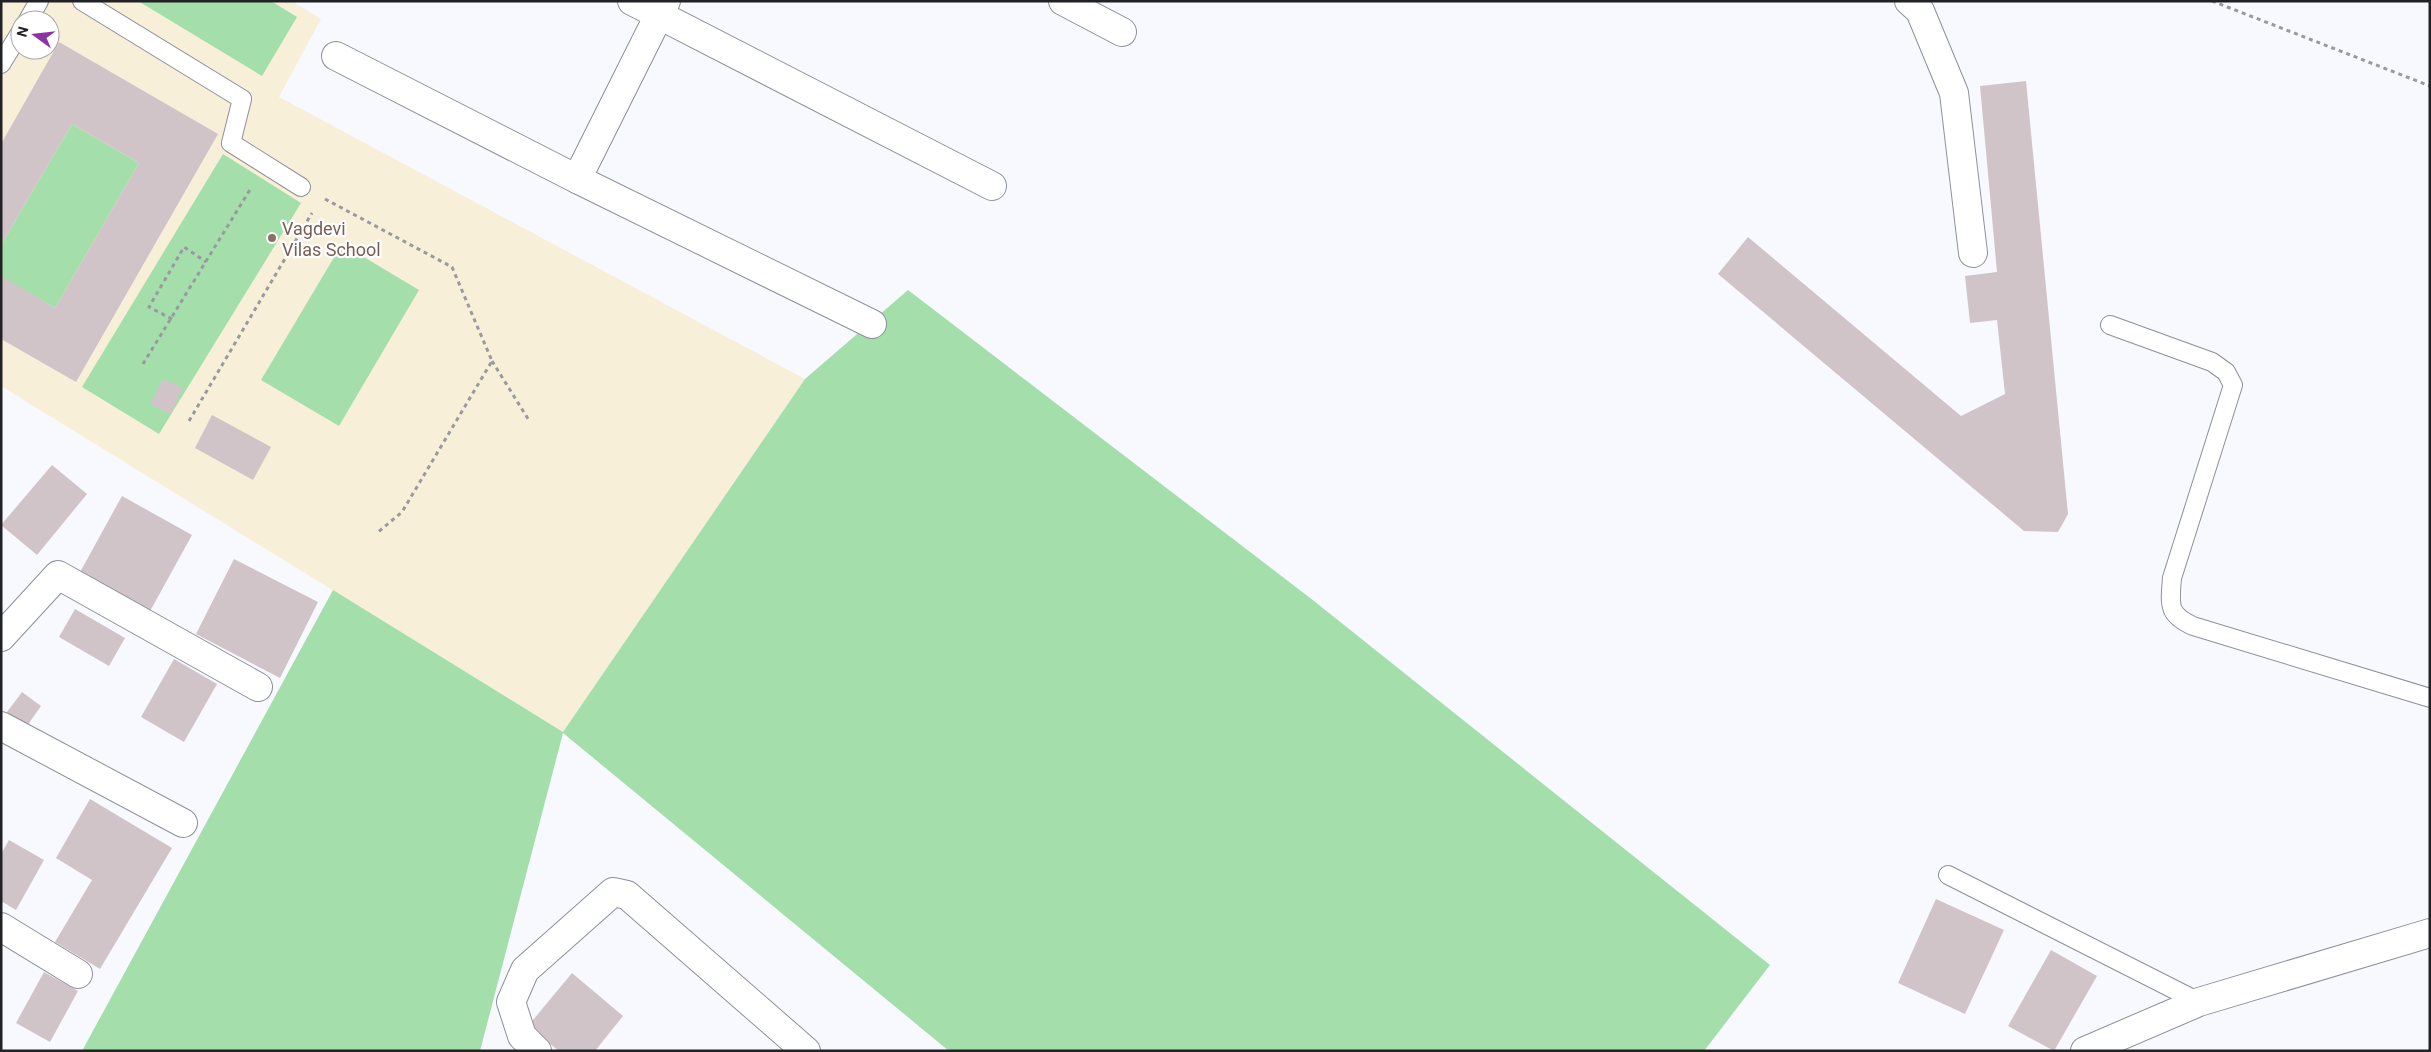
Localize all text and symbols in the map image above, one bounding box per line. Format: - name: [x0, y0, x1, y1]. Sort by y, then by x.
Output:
- north arrow: [10, 10, 60, 60]
- text: N: [13, 25, 31, 38]
- place label: Vagdevi Vilas School: [282, 218, 381, 260]
- marker: Vagdevi Vilas School: [266, 232, 278, 244]

